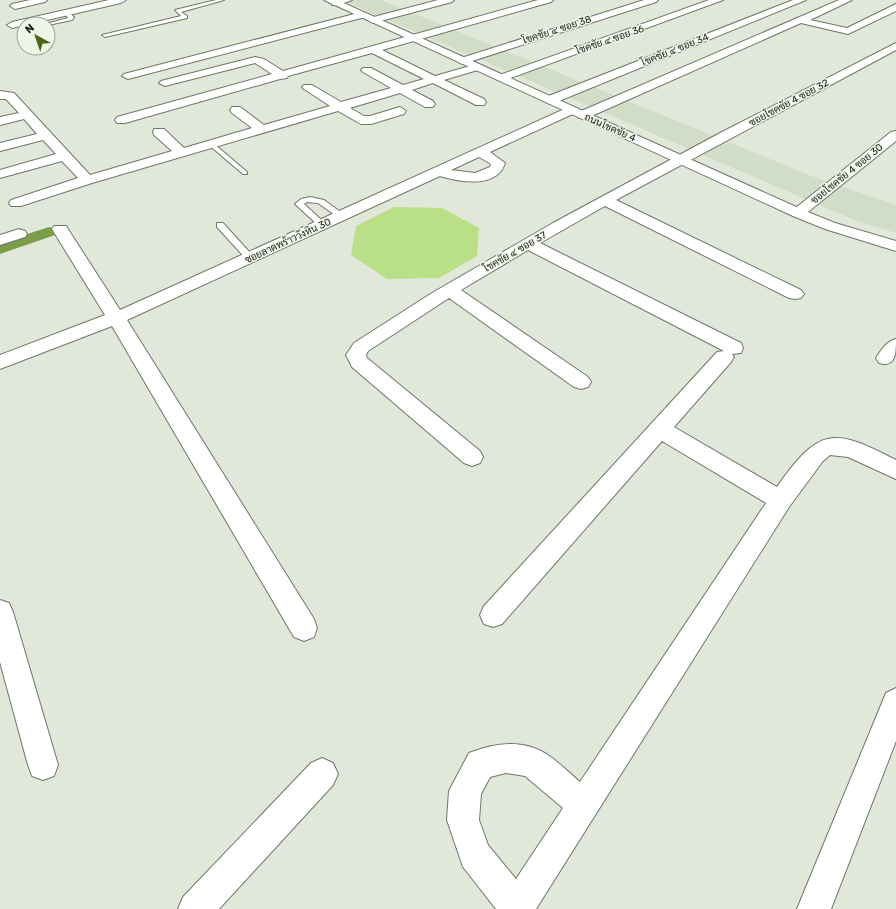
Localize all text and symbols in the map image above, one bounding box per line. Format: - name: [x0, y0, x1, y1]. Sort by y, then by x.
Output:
- street label: โชคชัย ๔ ซอย 38: [520, 12, 593, 47]
- north arrow: [16, 16, 56, 56]
- text: N: [23, 21, 37, 36]
- street label: โชคชัย ๔ ซอย 36: [573, 22, 646, 58]
- street label: โชคชัย ๔ ซอย 34: [638, 30, 711, 69]
- street label: ซอยโชคชัย 4 ซอย 32: [747, 76, 831, 129]
- street label: ถนนโชคชัย 4: [582, 110, 638, 145]
- street label: ซอยโชคชัย 4 ซอย 30: [808, 141, 885, 207]
- street label: ซอยลาดพร้าววังหิน 30: [243, 215, 333, 266]
- street label: โชคชัย ๔ ซอย 37: [480, 228, 549, 275]

